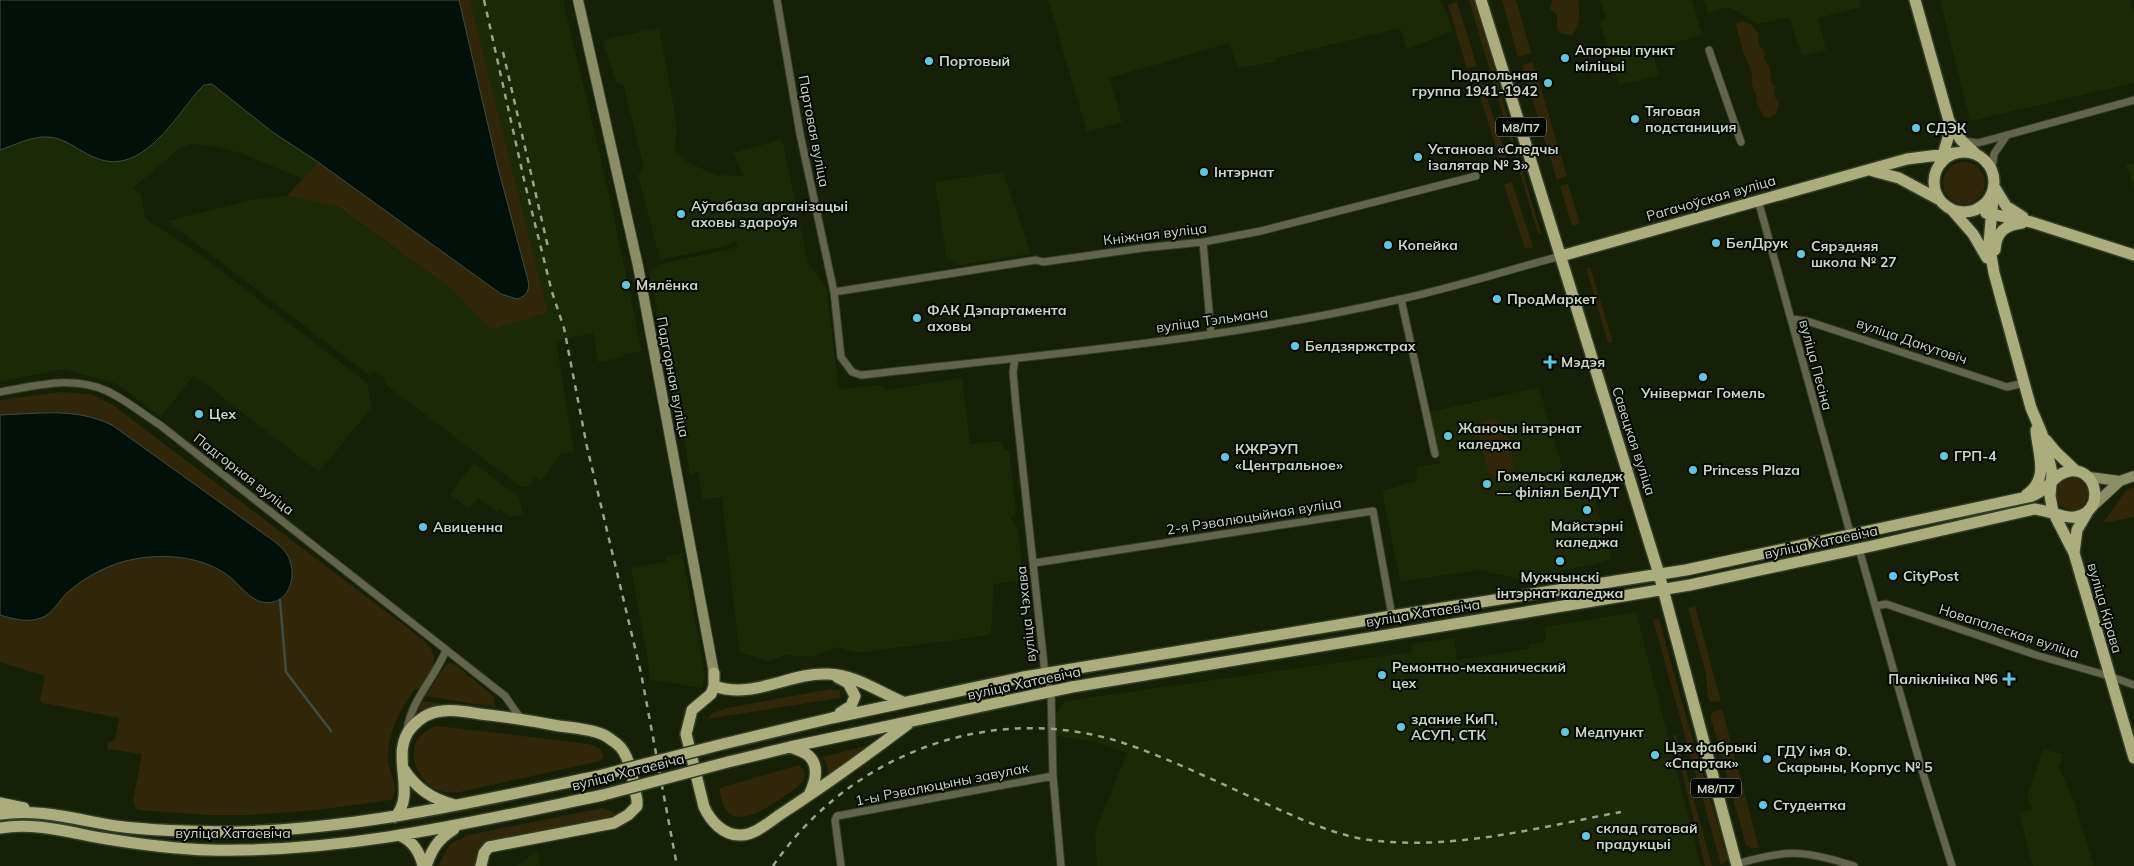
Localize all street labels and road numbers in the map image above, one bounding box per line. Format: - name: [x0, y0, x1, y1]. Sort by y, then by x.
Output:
- street label: Партовая вуліца: [794, 73, 834, 189]
- road number: М8/П7: [1496, 118, 1546, 136]
- street label: Рагачоўская вуліца: [1644, 171, 1778, 225]
- street label: Кніжная вуліца: [1102, 219, 1208, 249]
- street label: вуліца Тэльмана: [1155, 303, 1269, 337]
- street label: вуліца Дакутовіч: [1854, 314, 1970, 368]
- street label: Падгорная вуліца: [652, 315, 694, 439]
- street label: вуліца Песіна: [1795, 318, 1837, 412]
- street label: Савецкая вуліца: [1608, 384, 1660, 498]
- street label: Падгорная вуліца: [190, 429, 298, 519]
- street label: 2-я Рэвалюцыйная вуліца: [1165, 493, 1343, 539]
- street label: вуліца Хатаевіча: [1763, 521, 1879, 563]
- street label: вуліца Кірава: [2083, 561, 2127, 655]
- street label: вуліца Чэхава: [1012, 565, 1040, 663]
- street label: вуліца Хатаевіча: [1365, 595, 1481, 631]
- street label: Новапалеская вуліца: [1937, 600, 2081, 662]
- street label: вуліца Хатаевіча: [966, 662, 1082, 704]
- street label: вуліца Хатаевіча: [570, 749, 686, 795]
- street label: 1-ы Рэвалюцыны завулак: [854, 758, 1031, 810]
- road number: М8/П7: [1691, 778, 1741, 798]
- street label: вуліца Хатаевіча: [175, 824, 291, 842]

